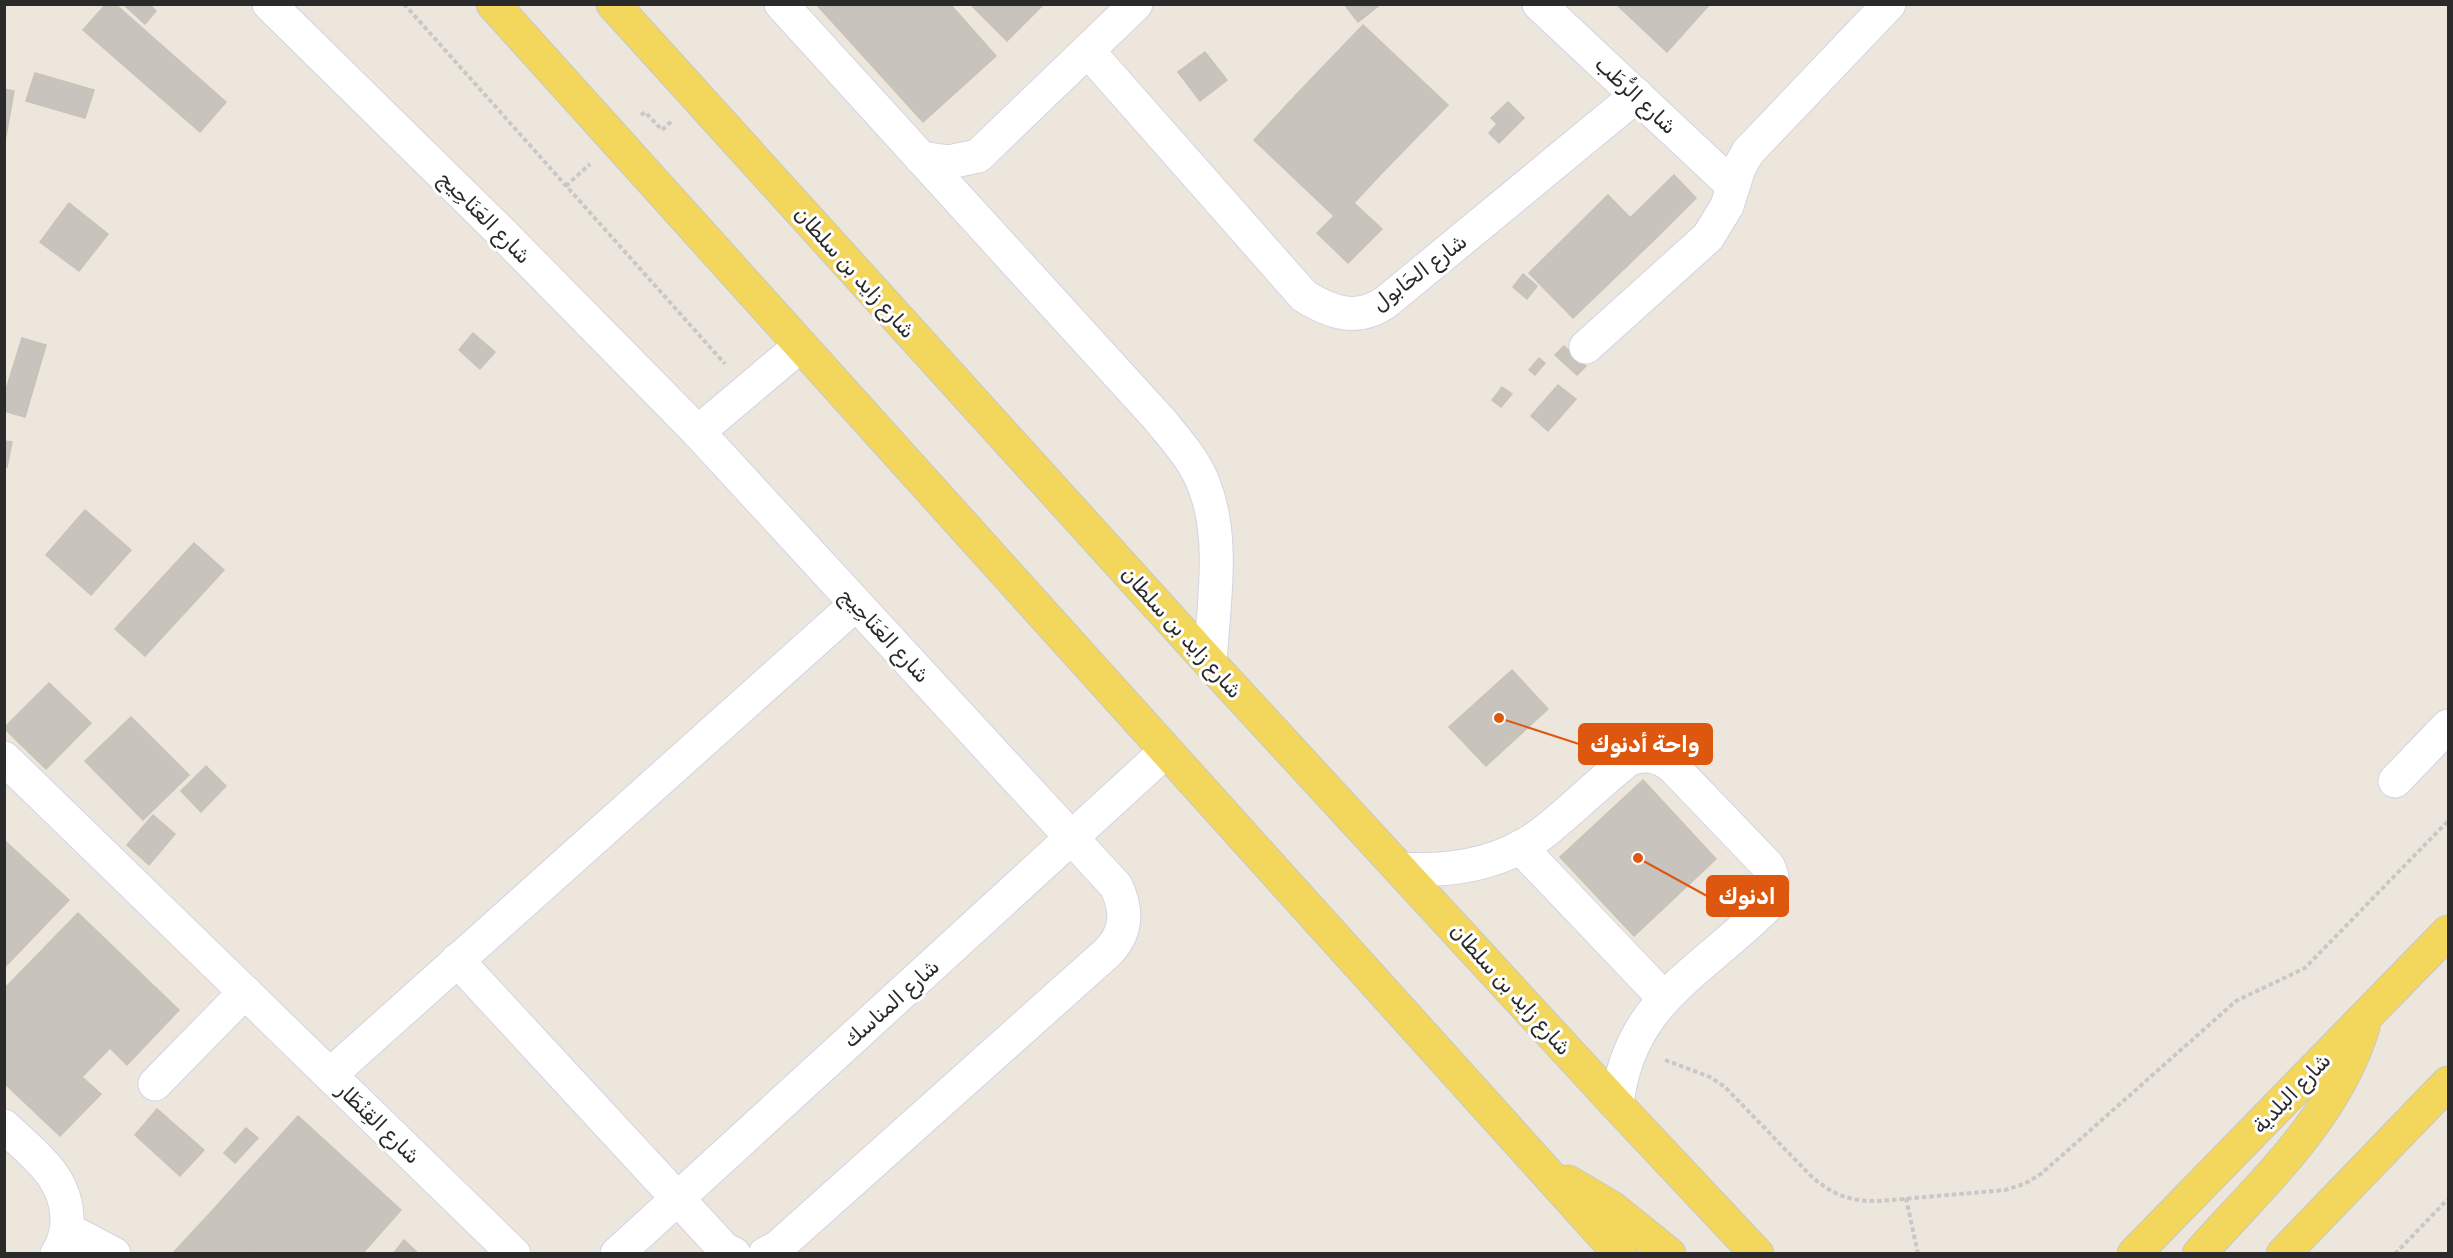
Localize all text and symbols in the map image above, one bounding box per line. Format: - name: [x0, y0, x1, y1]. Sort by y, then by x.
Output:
- street label: شارع الرُّطَب: [1589, 50, 1683, 141]
- street label: شارع العَنَاجِيج: [432, 165, 537, 270]
- street label: شارع زايد بن سلطان: [788, 201, 921, 344]
- street label: شارع الحَابول: [1367, 228, 1472, 317]
- street label: شارع زايد بن سلطان: [1115, 561, 1248, 704]
- street label: شارع العَنَاجِيج: [833, 582, 935, 689]
- callout: واحة أدنوك: [1579, 724, 1712, 764]
- text: واحة أدنوك: [1590, 731, 1700, 758]
- callout: ادنوك: [1707, 876, 1788, 916]
- text: ادنوك: [1718, 883, 1776, 910]
- street label: شارع زايد بن سلطان: [1444, 918, 1577, 1061]
- street label: شارع المناسك: [838, 953, 945, 1054]
- street label: شارع البلدية: [2247, 1048, 2337, 1140]
- street label: شارع القِنْطَار: [329, 1076, 426, 1170]

